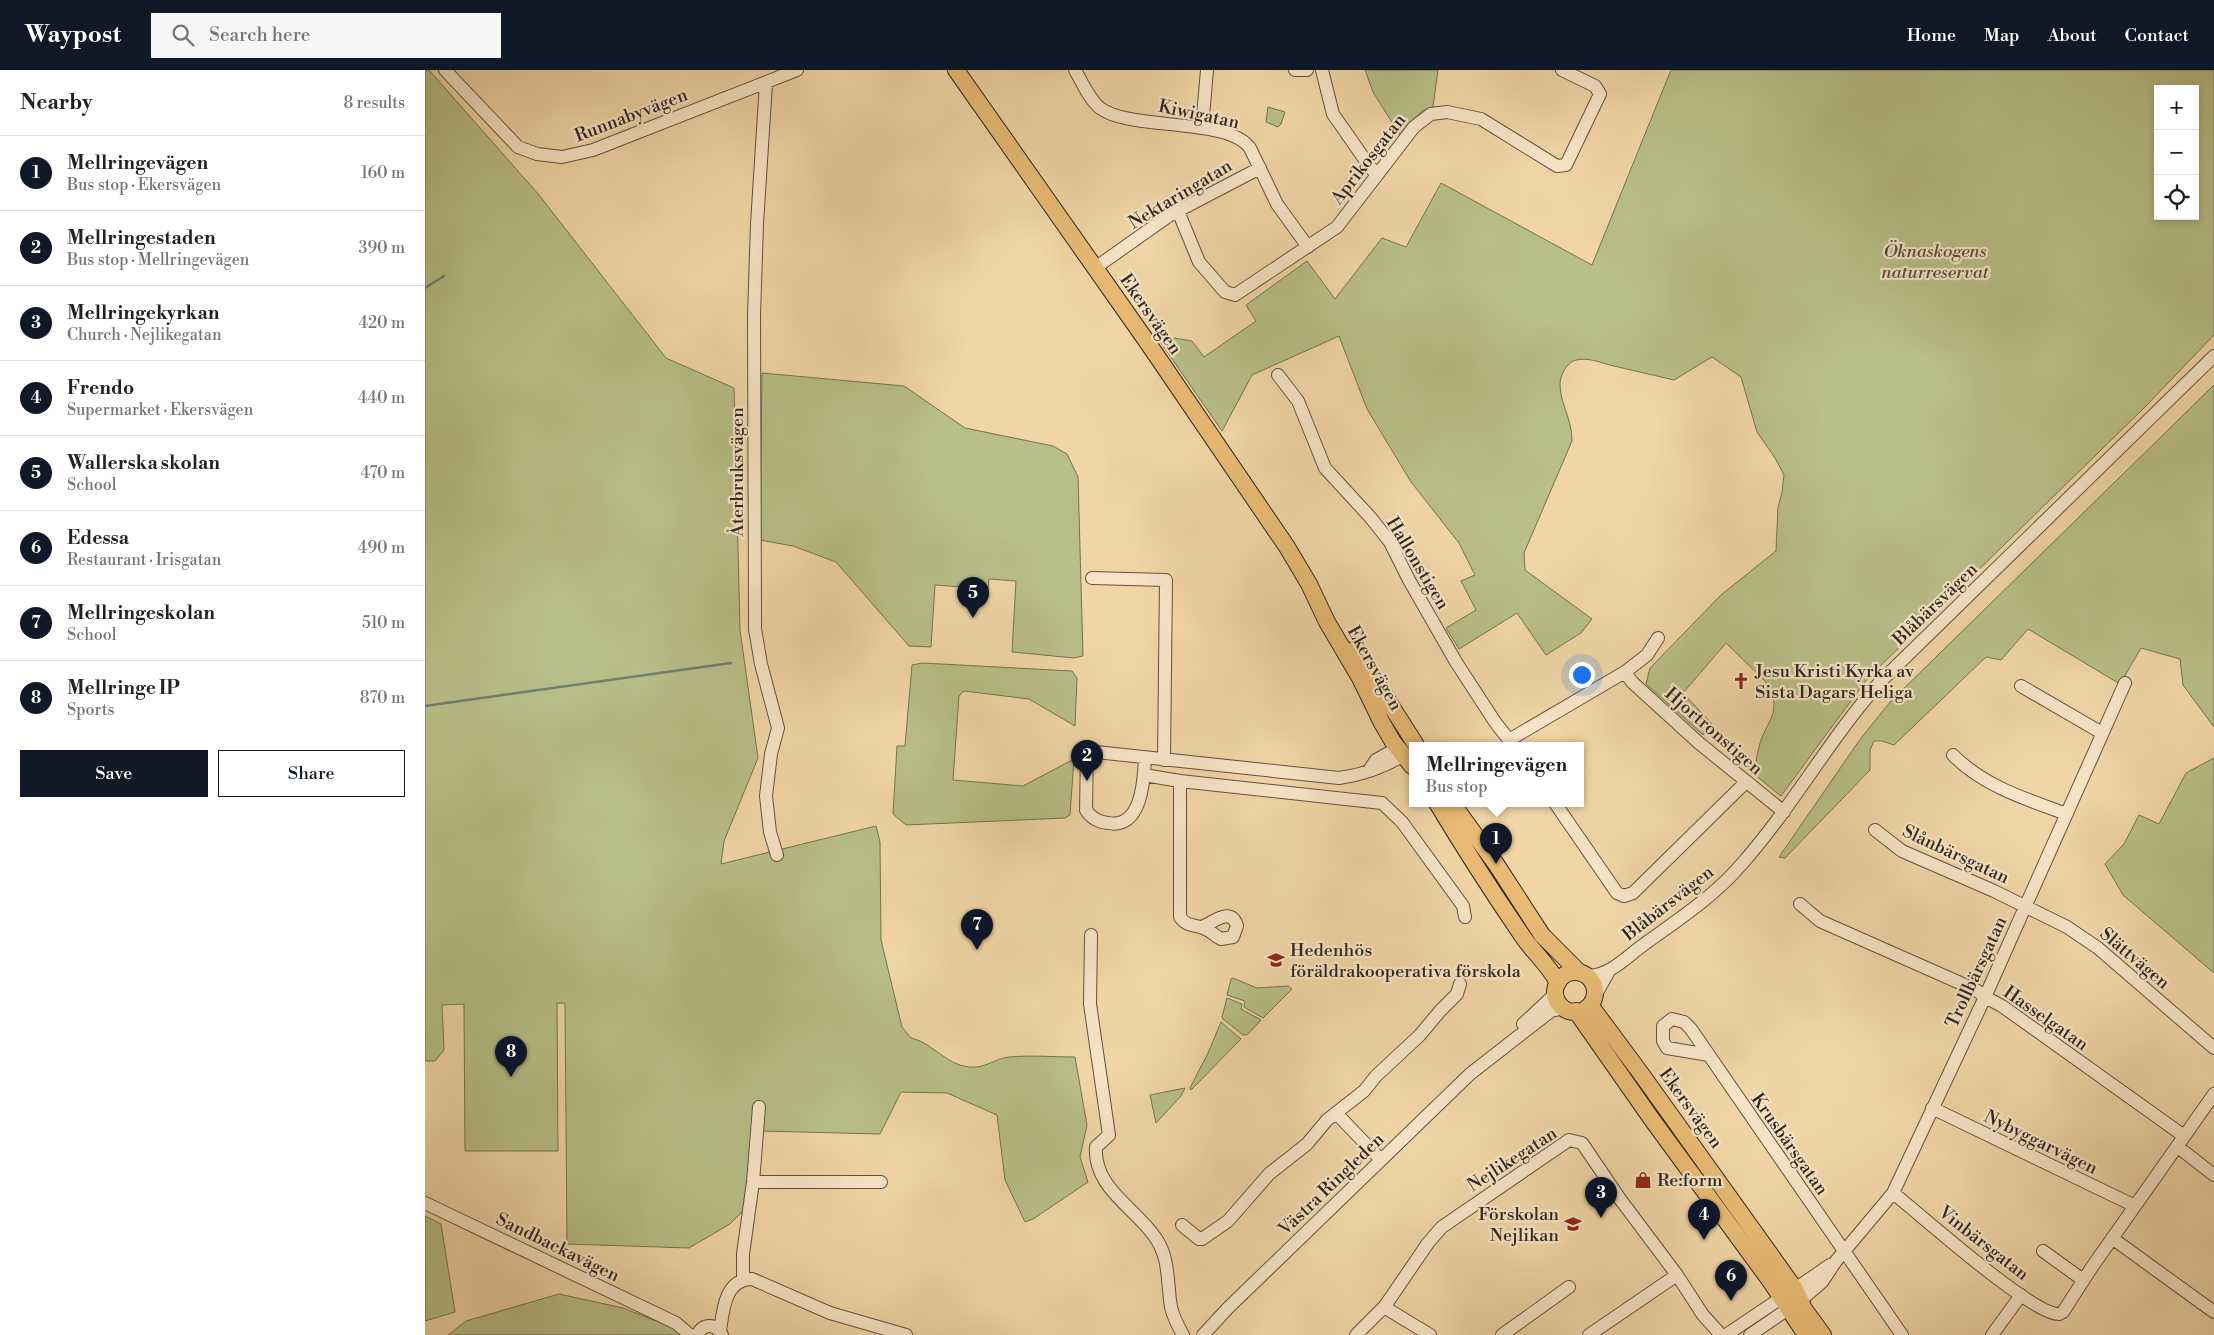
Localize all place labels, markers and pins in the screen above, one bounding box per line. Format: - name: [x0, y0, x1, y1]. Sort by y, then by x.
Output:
- pin: 5: [957, 577, 989, 618]
- place label: Jesu Kristi Kyrka av Sista Dagars Heliga: [1754, 660, 1915, 704]
- church icon: Jesu Kristi Kyrka av Sista Dagars Heliga: [1731, 671, 1751, 691]
- pin: 2: [1071, 740, 1103, 781]
- pin: 1: [1480, 823, 1512, 864]
- pin: 7: [961, 909, 993, 950]
- place label: Hedenhös föräldrakooperativa förskola: [1290, 939, 1522, 983]
- school or university icon: Hedenhös föräldrakooperativa förskola: [1266, 950, 1286, 970]
- pin: 8: [495, 1036, 527, 1077]
- place label: Re:form: [1657, 1169, 1723, 1192]
- shop icon: Re:form: [1633, 1170, 1653, 1190]
- pin: 3: [1585, 1177, 1617, 1218]
- pin: 4: [1688, 1199, 1720, 1240]
- place label: Förskolan Nejlikan: [1478, 1203, 1559, 1247]
- school or university icon: Förskolan Nejlikan: [1563, 1214, 1583, 1234]
- pin: 6: [1715, 1260, 1747, 1301]

